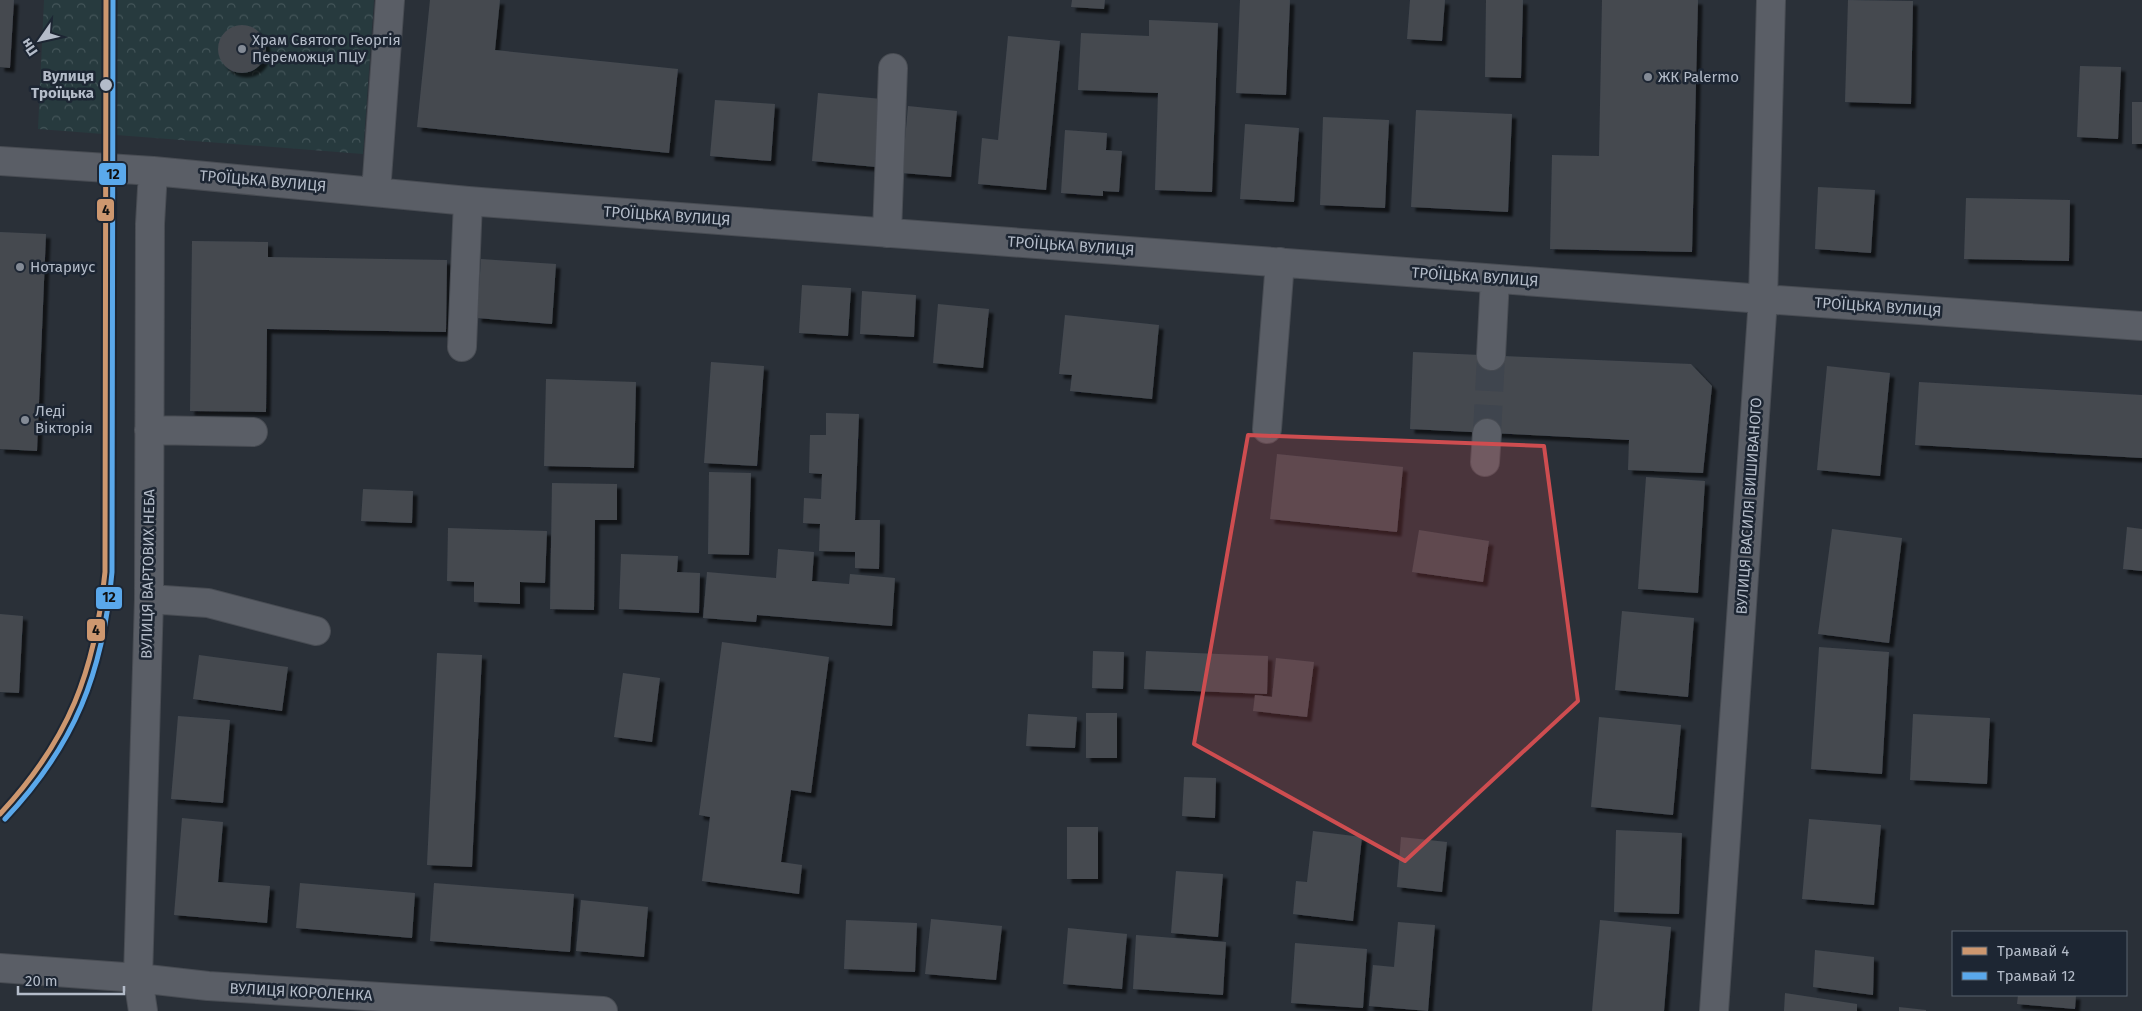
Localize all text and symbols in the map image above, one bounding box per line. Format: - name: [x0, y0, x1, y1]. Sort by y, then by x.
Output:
- north arrow: [15, 15, 65, 65]
- place label: Храм Святого Георгія Переможця ПЦУ: [252, 31, 401, 66]
- text: Пн: [18, 35, 42, 59]
- marker: Храм Святого Георгія Переможця ПЦУ: [236, 43, 248, 55]
- place label: Вулиця Троїцька: [31, 67, 94, 102]
- place label: ЖК Palermo: [1658, 68, 1739, 86]
- marker: ЖК Palermo: [1642, 71, 1654, 83]
- marker: Вулиця Троїцька: [98, 77, 114, 93]
- line badge: 12: [98, 162, 127, 186]
- text: 12: [106, 166, 120, 183]
- street label: ТРОЇЦЬКА ВУЛИЦЯ: [199, 167, 327, 195]
- line badge: 4: [96, 198, 115, 222]
- text: 4: [102, 202, 110, 219]
- street label: ТРОЇЦЬКА ВУЛИЦЯ: [603, 203, 731, 229]
- street label: ТРОЇЦЬКА ВУЛИЦЯ: [1007, 233, 1135, 259]
- place label: Нотариус: [30, 258, 95, 276]
- marker: Нотариус: [14, 261, 26, 273]
- street label: ТРОЇЦЬКА ВУЛИЦЯ: [1411, 264, 1539, 290]
- street label: ТРОЇЦЬКА ВУЛИЦЯ: [1814, 294, 1942, 320]
- street label: ВУЛИЦЯ ВАСИЛЯ ВИШИВАНОГО: [1732, 397, 1766, 615]
- place label: Леді Вікторія: [35, 402, 93, 437]
- marker: Леді Вікторія: [19, 414, 31, 426]
- street label: ВУЛИЦЯ ВАРТОВИХ НЕБА: [138, 488, 158, 659]
- line badge: 12: [95, 586, 123, 610]
- text: 12: [102, 589, 116, 606]
- line badge: 4: [86, 618, 106, 642]
- text: 4: [92, 622, 100, 639]
- legend: [1952, 931, 2127, 996]
- text: Трамвай 4: [1997, 942, 2069, 960]
- scale bar: [18, 964, 124, 996]
- text: Трамвай 12: [1997, 967, 2075, 985]
- text: 20 m: [25, 972, 58, 990]
- street label: ВУЛИЦЯ КОРОЛЕНКА: [229, 979, 373, 1005]

